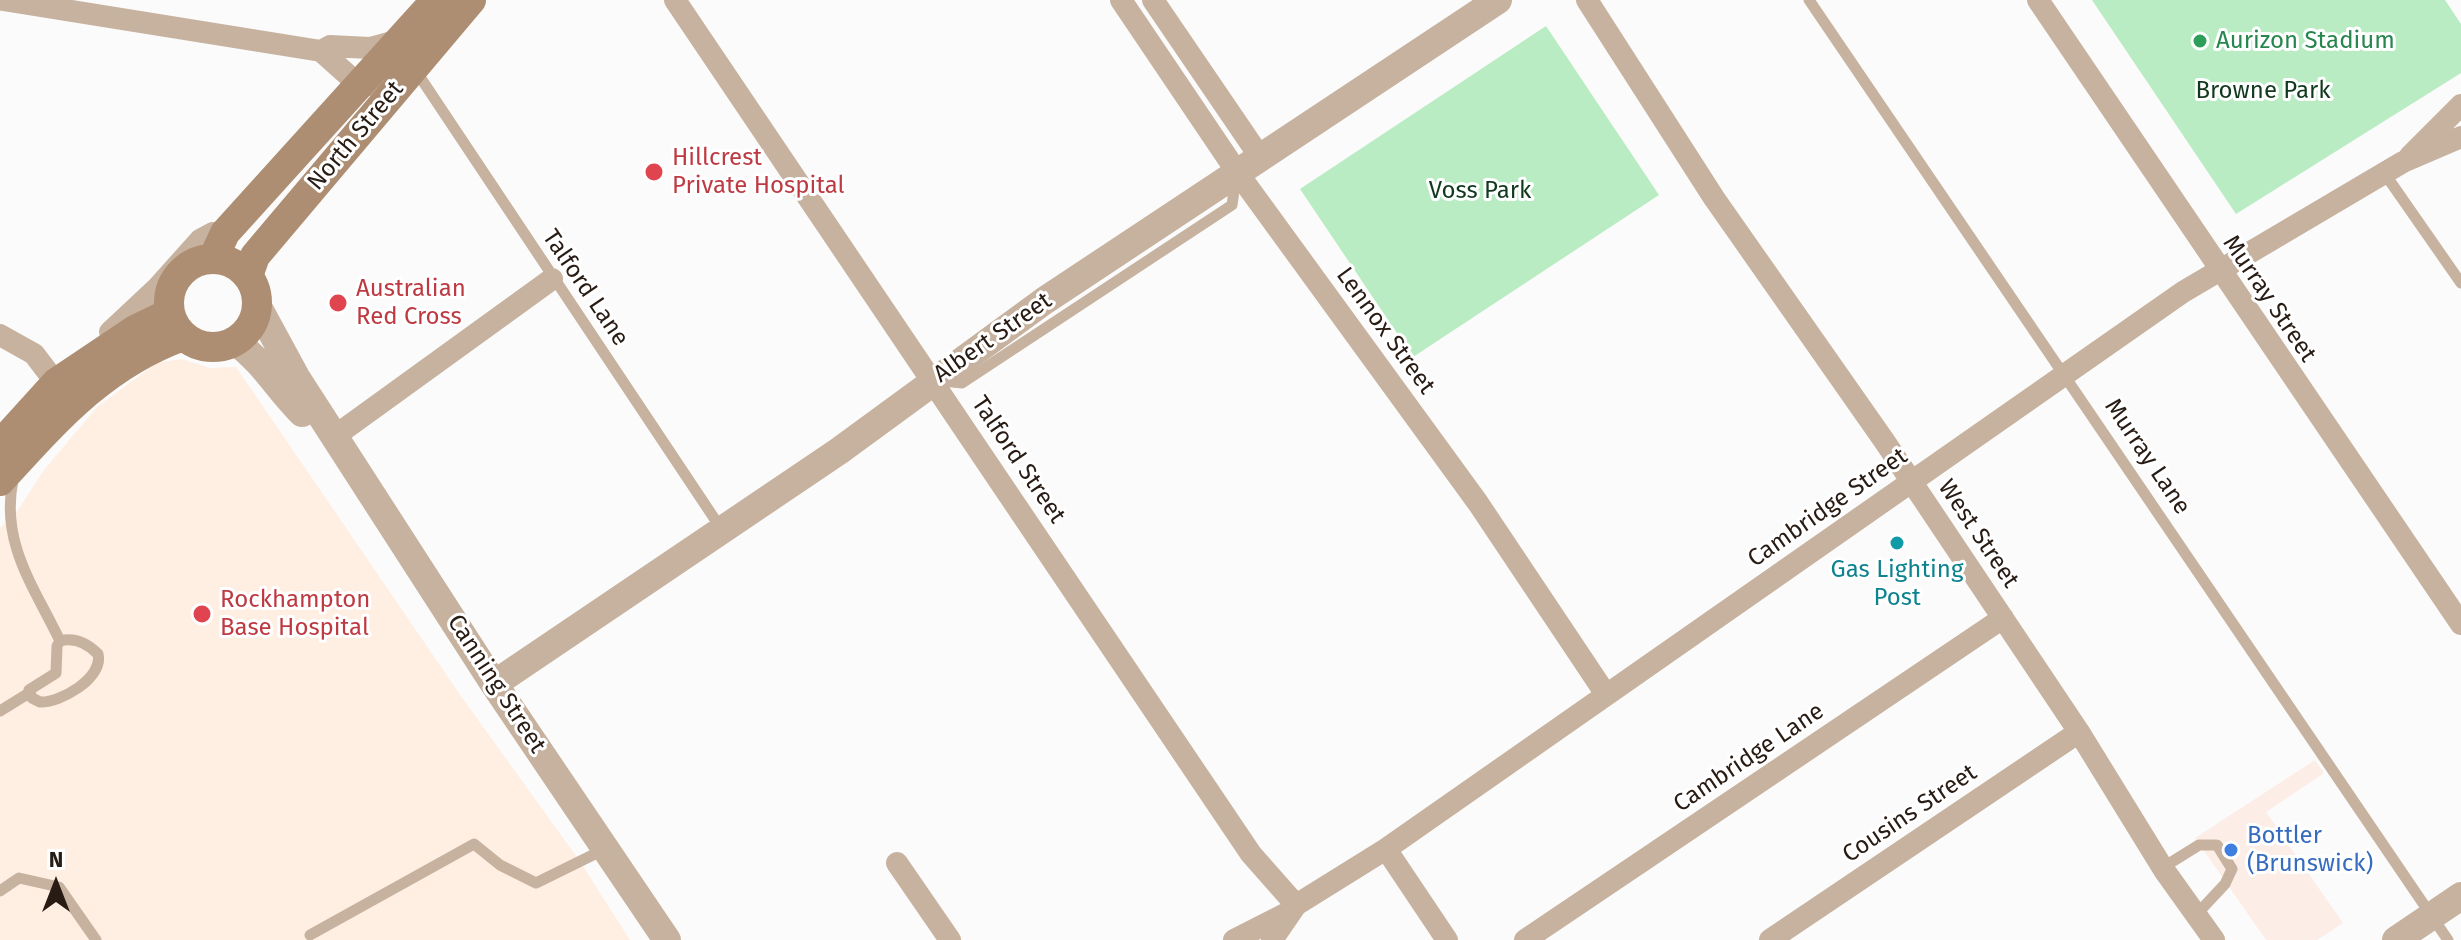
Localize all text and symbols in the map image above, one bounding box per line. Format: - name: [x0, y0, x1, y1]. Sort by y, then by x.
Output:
- place label: Aurizon Stadium: [2216, 27, 2395, 55]
- marker: Aurizon Stadium: [2191, 32, 2209, 50]
- street label: North Street: [302, 75, 410, 197]
- park label: Browne Park: [2195, 77, 2331, 105]
- place label: Hillcrest Private Hospital: [672, 144, 845, 200]
- marker: Hillcrest Private Hospital: [643, 161, 665, 183]
- park label: Voss Park: [1429, 177, 1531, 205]
- street label: Talford Lane: [536, 224, 634, 352]
- street label: Murray Street: [2216, 230, 2322, 368]
- street label: Lennox Street: [1329, 262, 1441, 400]
- place label: Australian Red Cross: [356, 275, 466, 331]
- street label: Albert Street: [928, 287, 1058, 389]
- marker: Australian Red Cross: [327, 292, 349, 314]
- street label: Talford Street: [965, 391, 1071, 529]
- street label: Murray Lane: [2098, 394, 2196, 520]
- street label: Cambridge Street: [1743, 442, 1913, 574]
- street label: West Street: [1931, 475, 2025, 593]
- marker: Gas Lighting Post: [1888, 534, 1906, 552]
- place label: Gas Lighting Post: [1831, 556, 1963, 612]
- place label: Rockhampton Base Hospital: [220, 586, 370, 642]
- marker: Rockhampton Base Hospital: [191, 603, 213, 625]
- street label: Canning Street: [441, 609, 551, 759]
- street label: Cambridge Lane: [1668, 697, 1830, 819]
- street label: Cousins Street: [1837, 759, 1983, 869]
- place label: Bottler (Brunswick): [2247, 822, 2373, 878]
- marker: Bottler (Brunswick): [2222, 841, 2240, 859]
- north arrow: [16, 844, 96, 924]
- text: N: [49, 846, 63, 873]

